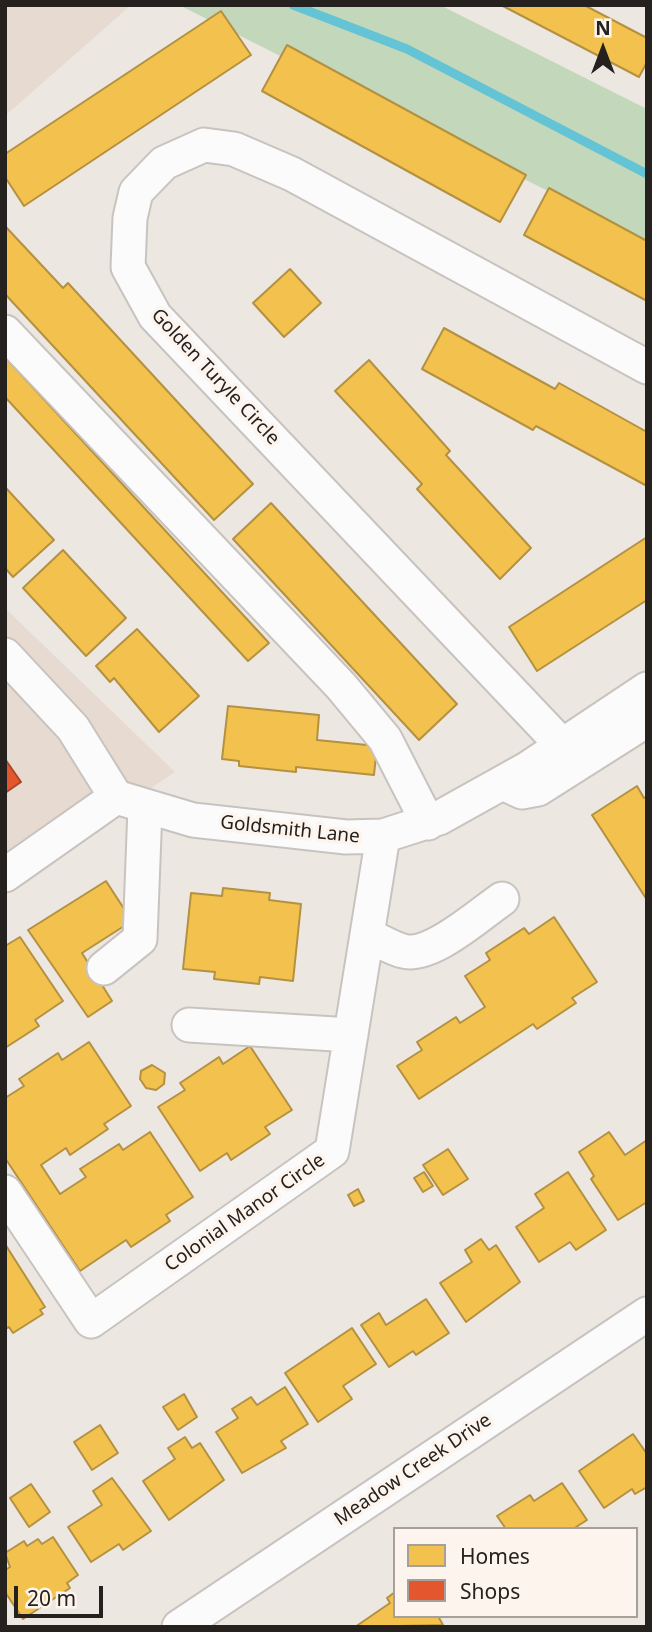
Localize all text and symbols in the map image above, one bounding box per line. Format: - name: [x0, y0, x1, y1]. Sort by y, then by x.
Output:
- north arrow: [568, 14, 638, 84]
- text: N: [595, 15, 611, 41]
- street label: Golden Turyle Circle: [146, 304, 284, 450]
- street label: Goldsmith Lane: [219, 811, 361, 849]
- street label: Colonial Manor Circle: [161, 1149, 329, 1277]
- street label: Meadow Creek Drive: [330, 1409, 496, 1531]
- legend: [393, 1527, 638, 1618]
- text: Homes: [460, 1542, 530, 1570]
- scale bar: [18, 1572, 107, 1616]
- text: Shops: [460, 1577, 520, 1605]
- text: 20 m: [27, 1584, 76, 1612]

